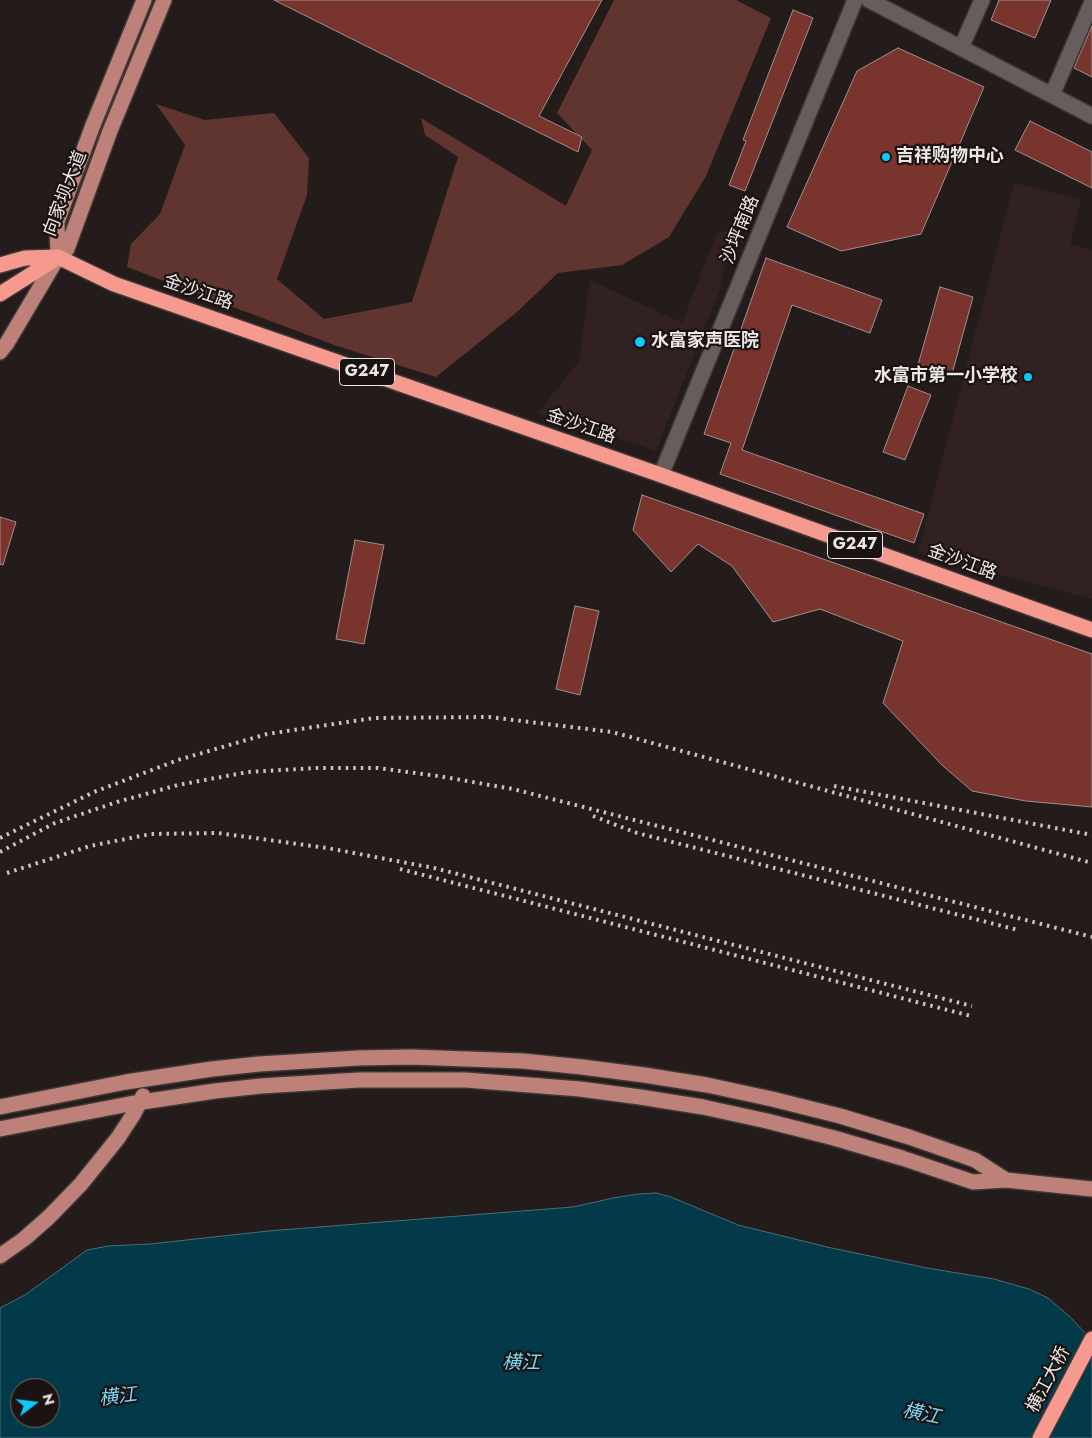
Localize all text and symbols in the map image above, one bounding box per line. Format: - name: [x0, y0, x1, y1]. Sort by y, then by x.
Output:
- place label: 吉祥购物中心: [896, 146, 1004, 168]
- street label: 向家坝大道: [40, 148, 92, 240]
- marker: 吉祥购物中心: [880, 151, 892, 163]
- street label: 沙坪南路: [718, 193, 764, 267]
- street label: 金沙江路: [160, 271, 236, 315]
- place label: 水富家声医院: [651, 331, 759, 353]
- marker: 水富家声医院: [633, 335, 647, 349]
- road number: G247: [340, 358, 394, 386]
- place label: 水富市第一小学校: [874, 366, 1018, 388]
- marker: 水富市第一小学校: [1022, 371, 1034, 383]
- street label: 金沙江路: [543, 405, 619, 449]
- road number: G247: [828, 532, 882, 558]
- street label: 金沙江路: [924, 541, 1000, 585]
- street label: 横江大桥: [1023, 1343, 1075, 1417]
- water label: 横江: [502, 1352, 540, 1376]
- north arrow: [10, 1378, 60, 1428]
- water label: 横江: [98, 1384, 138, 1412]
- text: N: [37, 1391, 60, 1407]
- water label: 横江: [900, 1400, 942, 1430]

